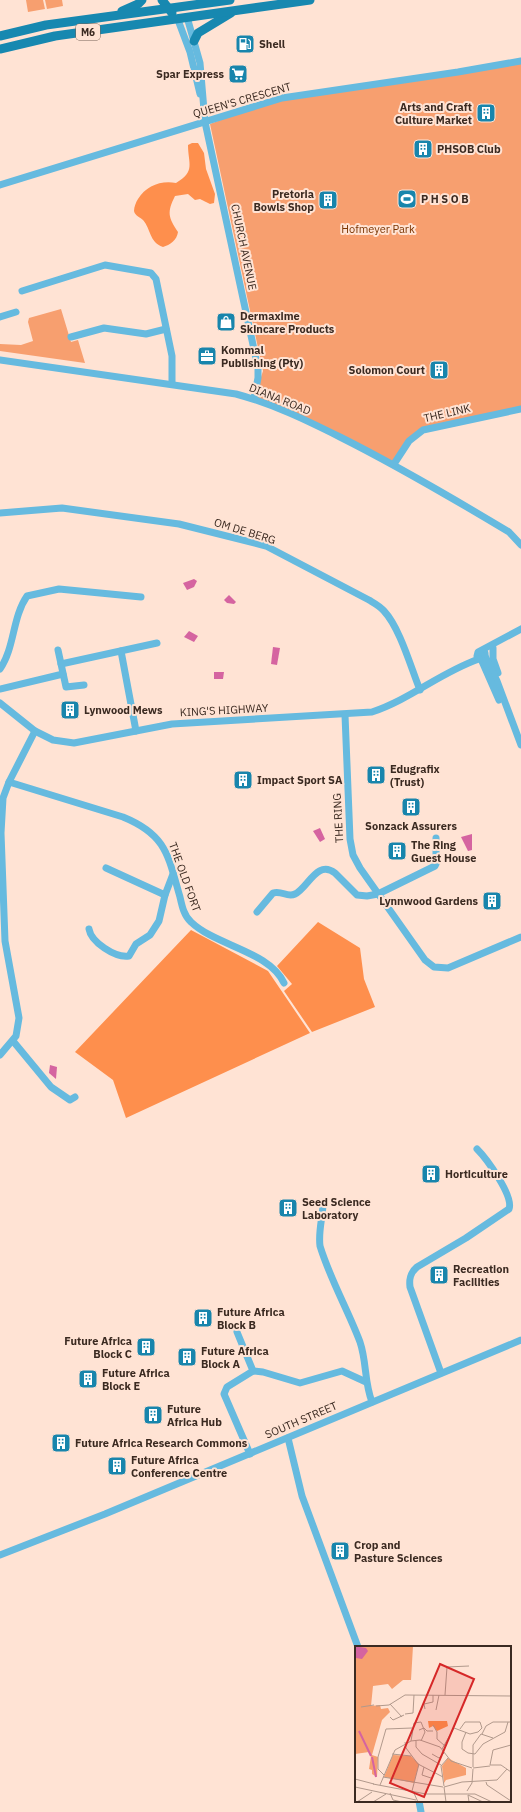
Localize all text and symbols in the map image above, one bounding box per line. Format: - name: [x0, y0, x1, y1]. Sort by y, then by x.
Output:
- road number: M6: [76, 24, 100, 40]
- fuel station icon: Shell: [234, 33, 256, 55]
- place label: Shell: [259, 37, 286, 51]
- supermarket icon: Spar Express: [227, 63, 249, 85]
- place label: Spar Express: [156, 67, 224, 81]
- street label: QUEEN'S CRESCENT: [191, 79, 293, 121]
- place label: Arts and Craft Culture Market: [395, 100, 472, 127]
- building icon: Arts and Craft Culture Market: [475, 102, 497, 124]
- building icon: PHSOB Club: [412, 138, 434, 160]
- place label: PHSOB Club: [437, 142, 501, 156]
- place label: Pretoria Bowls Shop: [254, 187, 314, 214]
- sports icon: P H S O B: [396, 188, 418, 210]
- building icon: Pretoria Bowls Shop: [317, 189, 339, 211]
- place label: P H S O B: [421, 192, 469, 206]
- street label: CHURCH AVENUE: [228, 203, 260, 291]
- park label: Hofmeyer Park: [341, 222, 415, 236]
- place label: Dermaxime Skincare Products: [240, 309, 335, 336]
- shop icon: Dermaxime Skincare Products: [215, 311, 237, 333]
- place label: Kommal Publishing (Pty): [221, 343, 303, 370]
- office icon: Kommal Publishing (Pty): [196, 345, 218, 367]
- building icon: Solomon Court: [428, 359, 450, 381]
- place label: Solomon Court: [349, 363, 425, 377]
- street label: DIANA ROAD: [247, 380, 313, 418]
- street label: THE LINK: [422, 401, 472, 425]
- street label: OM DE BERG: [212, 515, 278, 547]
- building icon: Lynwood Mews: [59, 699, 81, 721]
- street label: KING'S HIGHWAY: [179, 701, 269, 719]
- place label: Lynwood Mews: [84, 703, 163, 717]
- place label: Edugrafix (Trust): [390, 762, 440, 789]
- building icon: Edugrafix (Trust): [365, 764, 387, 786]
- building icon: Impact Sport SA: [232, 769, 254, 791]
- place label: Impact Sport SA: [257, 773, 343, 787]
- street label: THE RING: [330, 793, 346, 843]
- building icon: Sonzack Assurers: [400, 796, 422, 818]
- place label: Sonzack Assurers: [365, 819, 457, 833]
- place label: The Ring Guest House: [411, 838, 476, 865]
- street label: THE OLD FORT: [166, 840, 204, 914]
- building icon: The Ring Guest House: [386, 840, 408, 862]
- building icon: Lynnwood Gardens: [481, 890, 503, 912]
- place label: Lynnwood Gardens: [379, 894, 478, 908]
- building icon: Horticulture: [420, 1163, 442, 1185]
- place label: Horticulture: [445, 1167, 508, 1181]
- place label: Seed Science Laboratory: [302, 1195, 371, 1222]
- building icon: Seed Science Laboratory: [277, 1197, 299, 1219]
- place label: Recreation Facilities: [453, 1262, 509, 1289]
- building icon: Recreation Facilities: [428, 1264, 450, 1286]
- place label: Future Africa Block B: [217, 1305, 285, 1332]
- building icon: Future Africa Block B: [192, 1307, 214, 1329]
- place label: Future Africa Block C: [64, 1334, 132, 1361]
- building icon: Future Africa Block C: [135, 1336, 157, 1358]
- place label: Future Africa Block A: [201, 1344, 269, 1371]
- building icon: Future Africa Block A: [176, 1346, 198, 1368]
- place label: Future Africa Block E: [102, 1366, 170, 1393]
- building icon: Future Africa Block E: [77, 1368, 99, 1390]
- street label: SOUTH STREET: [263, 1398, 340, 1441]
- place label: Future Africa Hub: [167, 1402, 222, 1429]
- building icon: Future Africa Hub: [142, 1404, 164, 1426]
- building icon: Future Africa Research Commons: [50, 1432, 72, 1454]
- place label: Future Africa Research Commons: [75, 1436, 248, 1450]
- place label: Future Africa Conference Centre: [131, 1453, 227, 1480]
- building icon: Future Africa Conference Centre: [106, 1455, 128, 1477]
- place label: Crop and Pasture Sciences: [354, 1538, 443, 1565]
- building icon: Crop and Pasture Sciences: [329, 1540, 351, 1562]
- inset map: [355, 1646, 511, 1802]

